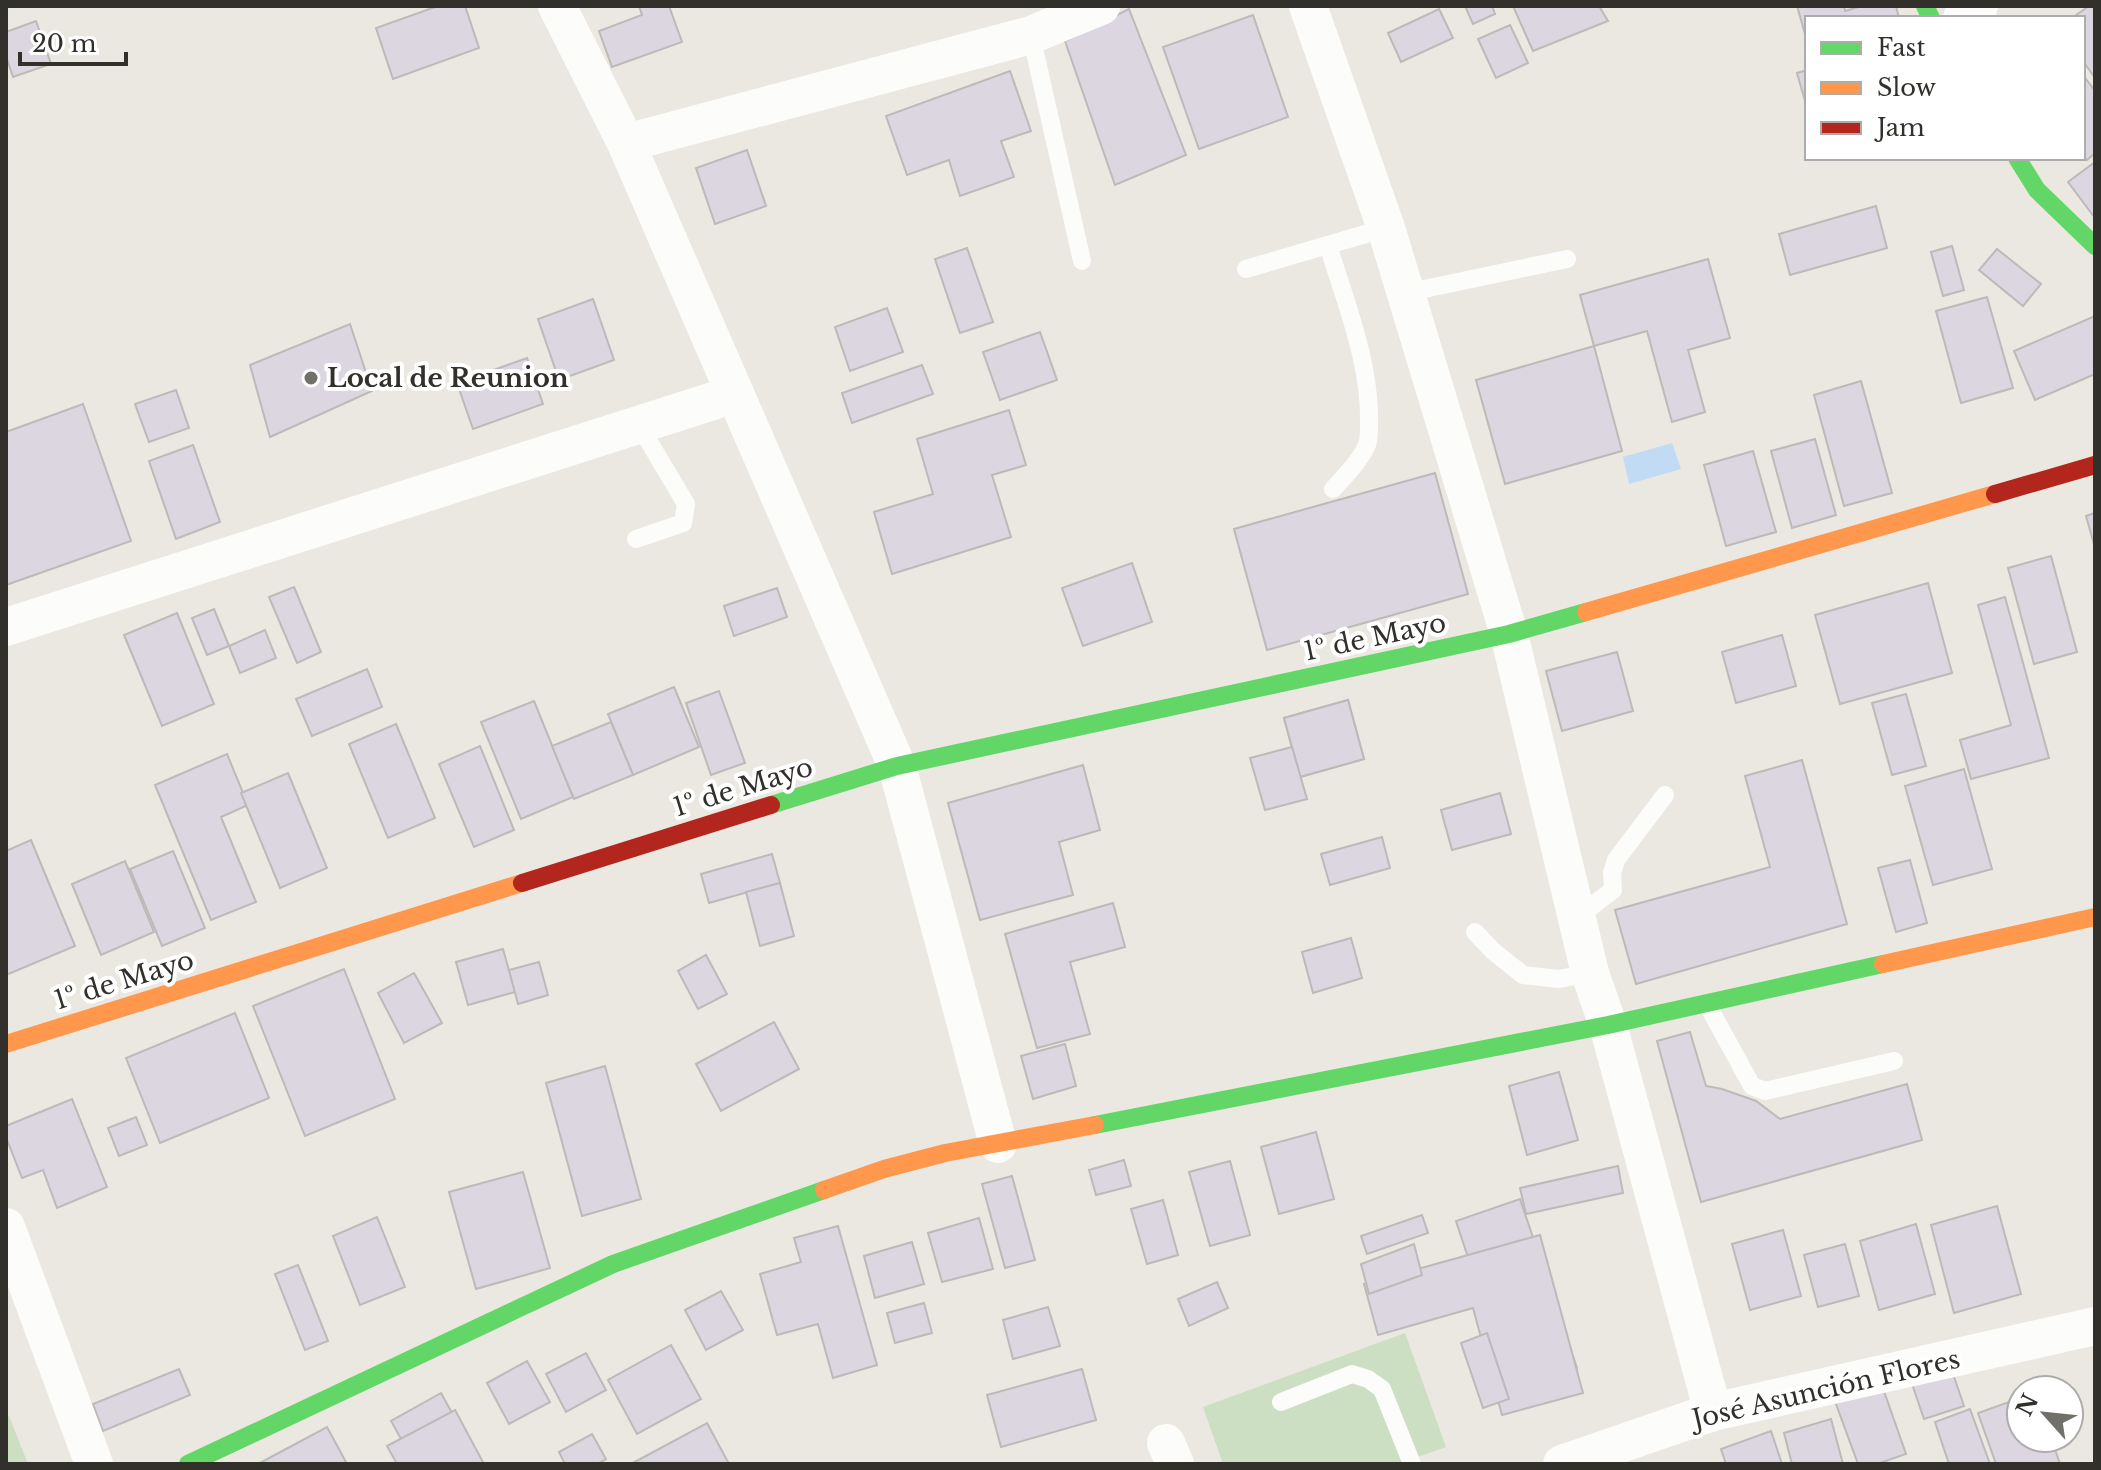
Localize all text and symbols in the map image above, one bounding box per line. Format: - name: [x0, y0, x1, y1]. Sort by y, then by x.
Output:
- scale bar: [20, 16, 126, 66]
- legend: [1805, 16, 2085, 160]
- text: 20 m: [32, 29, 97, 58]
- text: Fast: [1877, 33, 1925, 62]
- text: Slow: [1877, 73, 1936, 102]
- text: Jam: [1874, 113, 1925, 142]
- place label: Local de Reunion: [327, 362, 569, 394]
- marker: Local de Reunion: [302, 369, 320, 387]
- street label: 1º de Mayo: [1301, 606, 1449, 668]
- street label: 1º de Mayo: [669, 751, 817, 823]
- street label: 1º de Mayo: [50, 944, 198, 1016]
- street label: José Asunción Flores: [1686, 1343, 1963, 1436]
- north arrow: [2005, 1374, 2085, 1454]
- text: N: [2011, 1390, 2044, 1420]

